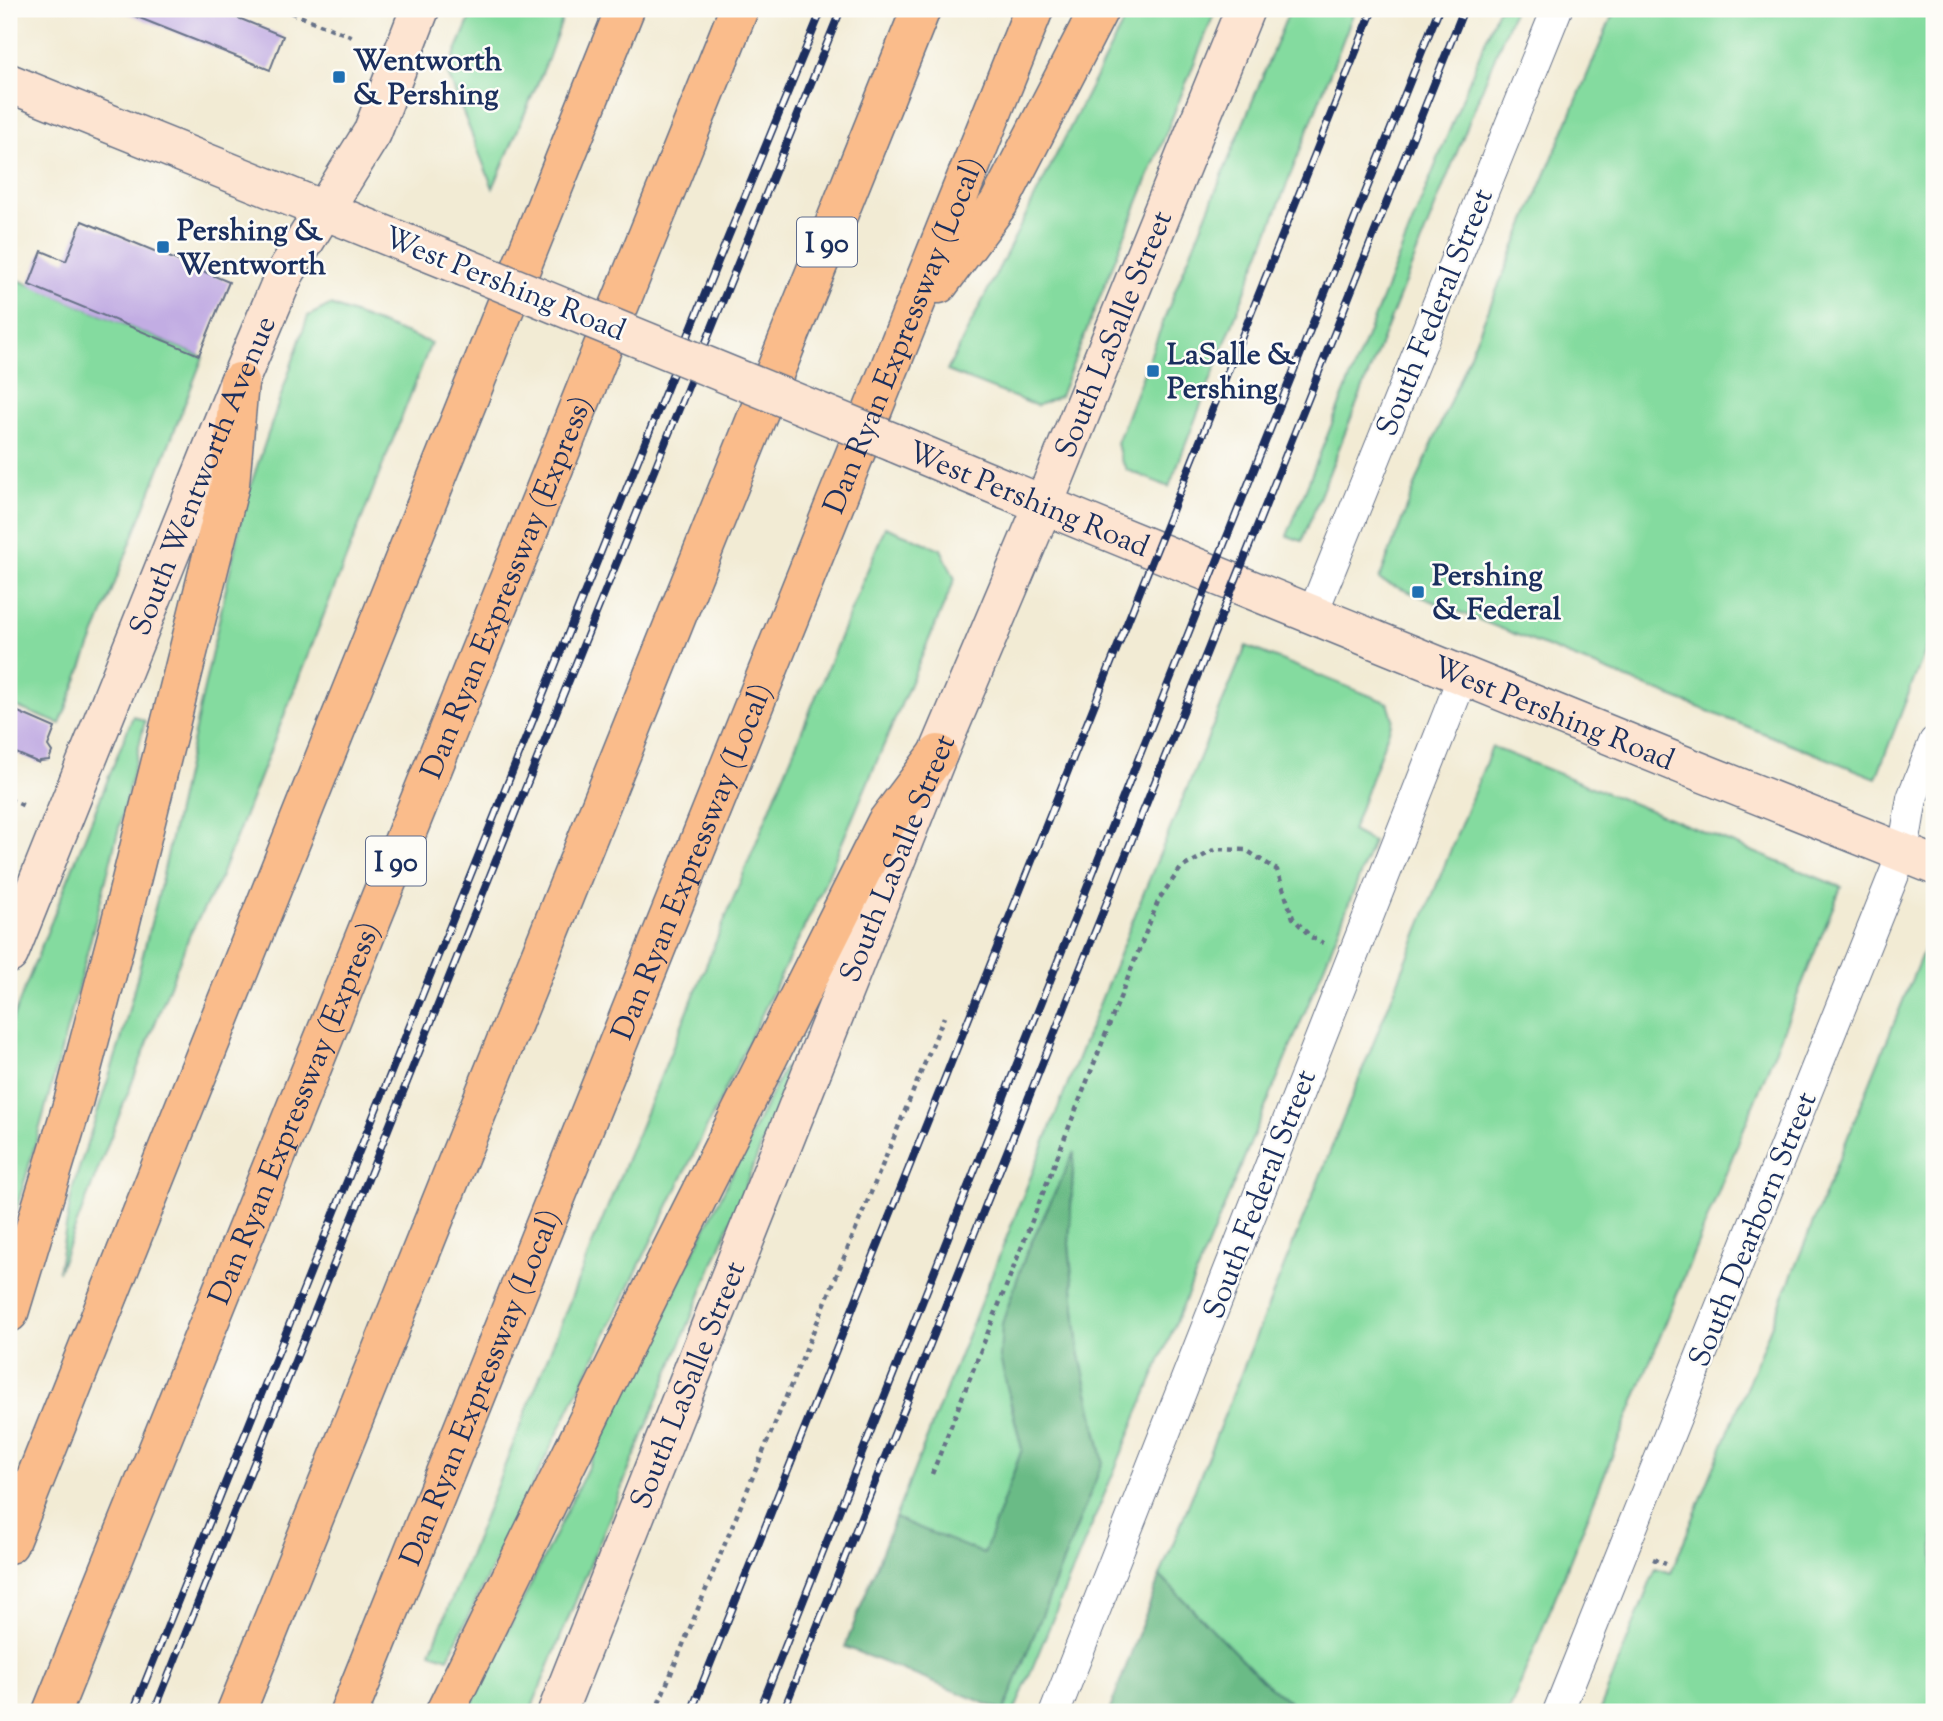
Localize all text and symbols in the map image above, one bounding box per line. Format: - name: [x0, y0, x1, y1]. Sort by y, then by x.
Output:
- place label: Wentworth & Pershing: [353, 41, 503, 118]
- marker: Wentworth & Pershing: [331, 69, 347, 85]
- street label: Dan Ryan Expressway (Local): [814, 151, 996, 521]
- street label: South Federal Street: [1367, 183, 1506, 443]
- street label: South LaSalle Street: [1046, 205, 1185, 465]
- place label: Pershing & Wentworth: [177, 211, 327, 288]
- street label: West Pershing Road: [377, 217, 632, 353]
- road number: I 90: [797, 218, 857, 266]
- marker: Pershing & Wentworth: [155, 239, 171, 255]
- street label: South Wentworth Avenue: [120, 310, 288, 643]
- place label: LaSalle & Pershing: [1167, 335, 1296, 412]
- marker: LaSalle & Pershing: [1145, 363, 1161, 379]
- street label: Dan Ryan Expressway (Express): [412, 390, 605, 786]
- street label: West Pershing Road: [901, 432, 1155, 570]
- place label: Pershing & Federal: [1432, 556, 1562, 633]
- marker: Pershing & Federal: [1410, 584, 1426, 600]
- street label: West Pershing Road: [1425, 647, 1680, 783]
- street label: Dan Ryan Expressway (Local): [602, 677, 785, 1047]
- street label: South LaSalle Street: [830, 728, 968, 989]
- road number: I 90: [366, 836, 426, 886]
- street label: Dan Ryan Expressway (Express): [199, 916, 393, 1312]
- street label: South Federal Street: [1194, 1064, 1329, 1326]
- street label: South Dearborn Street: [1679, 1086, 1829, 1374]
- street label: Dan Ryan Expressway (Local): [391, 1203, 573, 1573]
- street label: South LaSalle Street: [621, 1255, 758, 1516]

